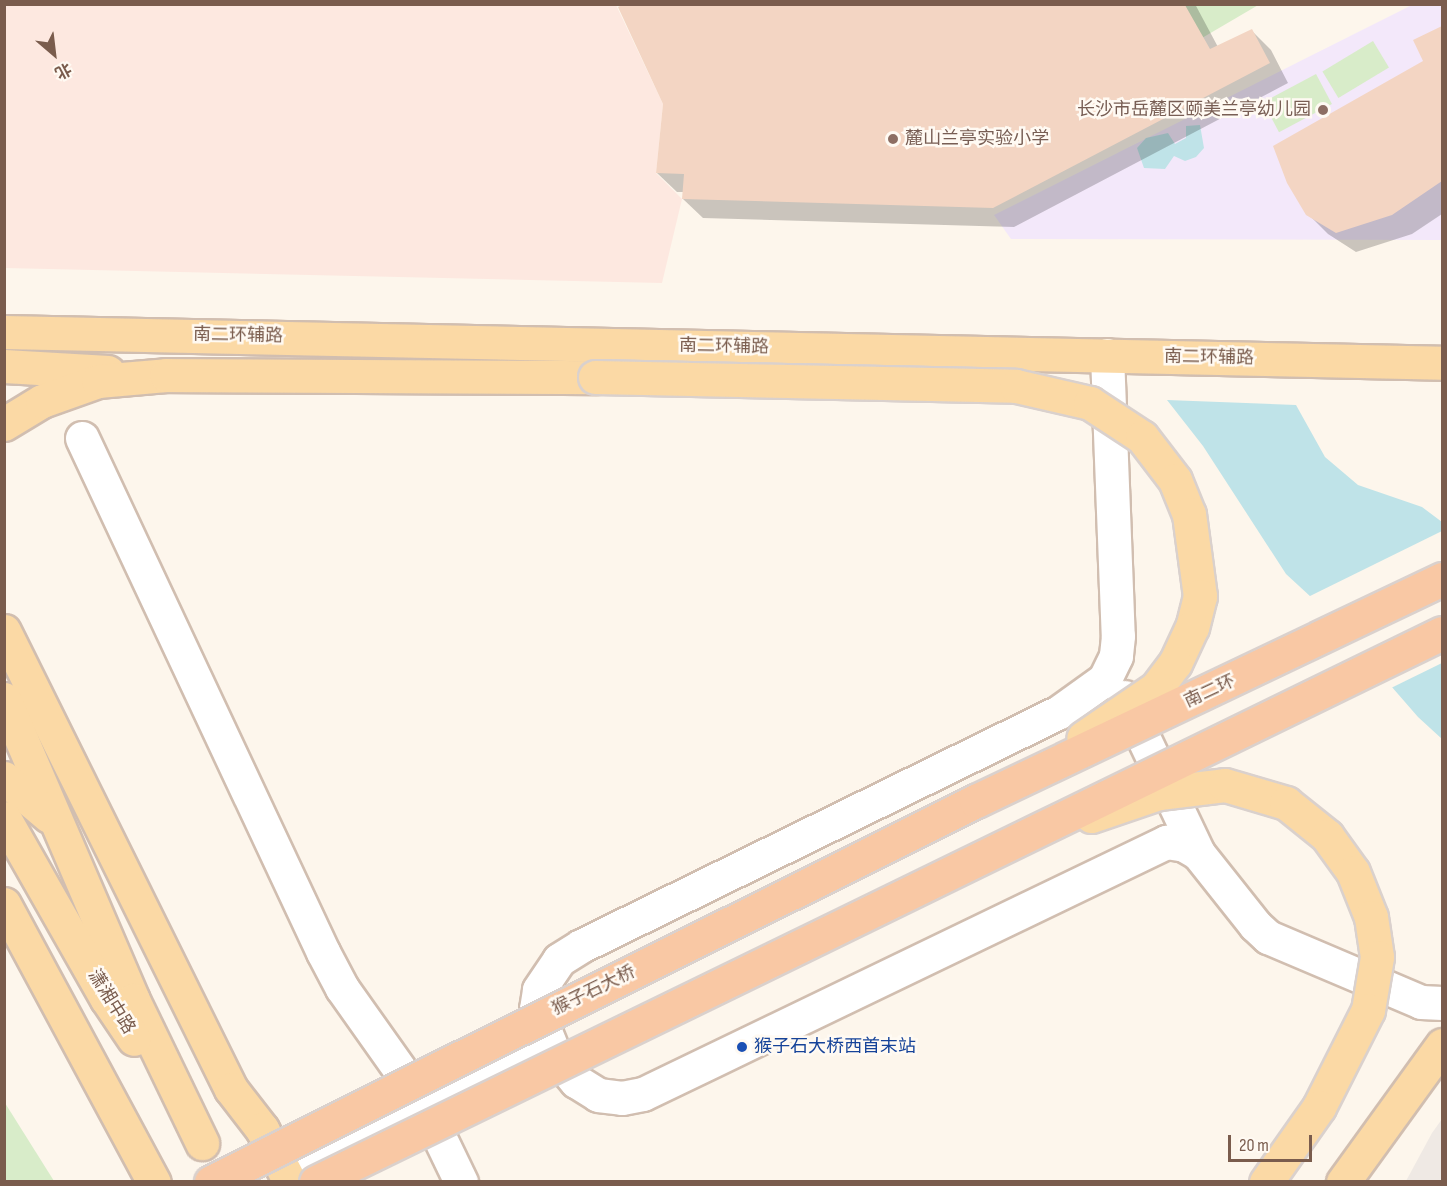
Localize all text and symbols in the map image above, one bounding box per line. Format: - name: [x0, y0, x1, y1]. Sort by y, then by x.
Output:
- north arrow: [24, 24, 84, 84]
- text: 北: [51, 58, 74, 82]
- place label: 长沙市岳麓区颐美兰亭幼儿园: [1077, 99, 1311, 121]
- marker: 长沙市岳麓区颐美兰亭幼儿园: [1316, 103, 1330, 117]
- place label: 麓山兰亭实验小学: [905, 128, 1049, 150]
- marker: 麓山兰亭实验小学: [886, 132, 900, 146]
- street label: 南二环辅路: [193, 324, 283, 348]
- street label: 南二环辅路: [679, 335, 769, 359]
- street label: 南二环辅路: [1164, 346, 1254, 370]
- street label: 南二环: [1181, 671, 1239, 713]
- street label: 猴子石大桥: [549, 962, 639, 1020]
- street label: 潇湘中路: [83, 966, 139, 1038]
- place label: 猴子石大桥西首末站: [754, 1036, 916, 1058]
- marker: 猴子石大桥西首末站: [735, 1040, 749, 1054]
- scale bar: [1231, 1123, 1315, 1161]
- text: 20 m: [1239, 1135, 1269, 1156]

